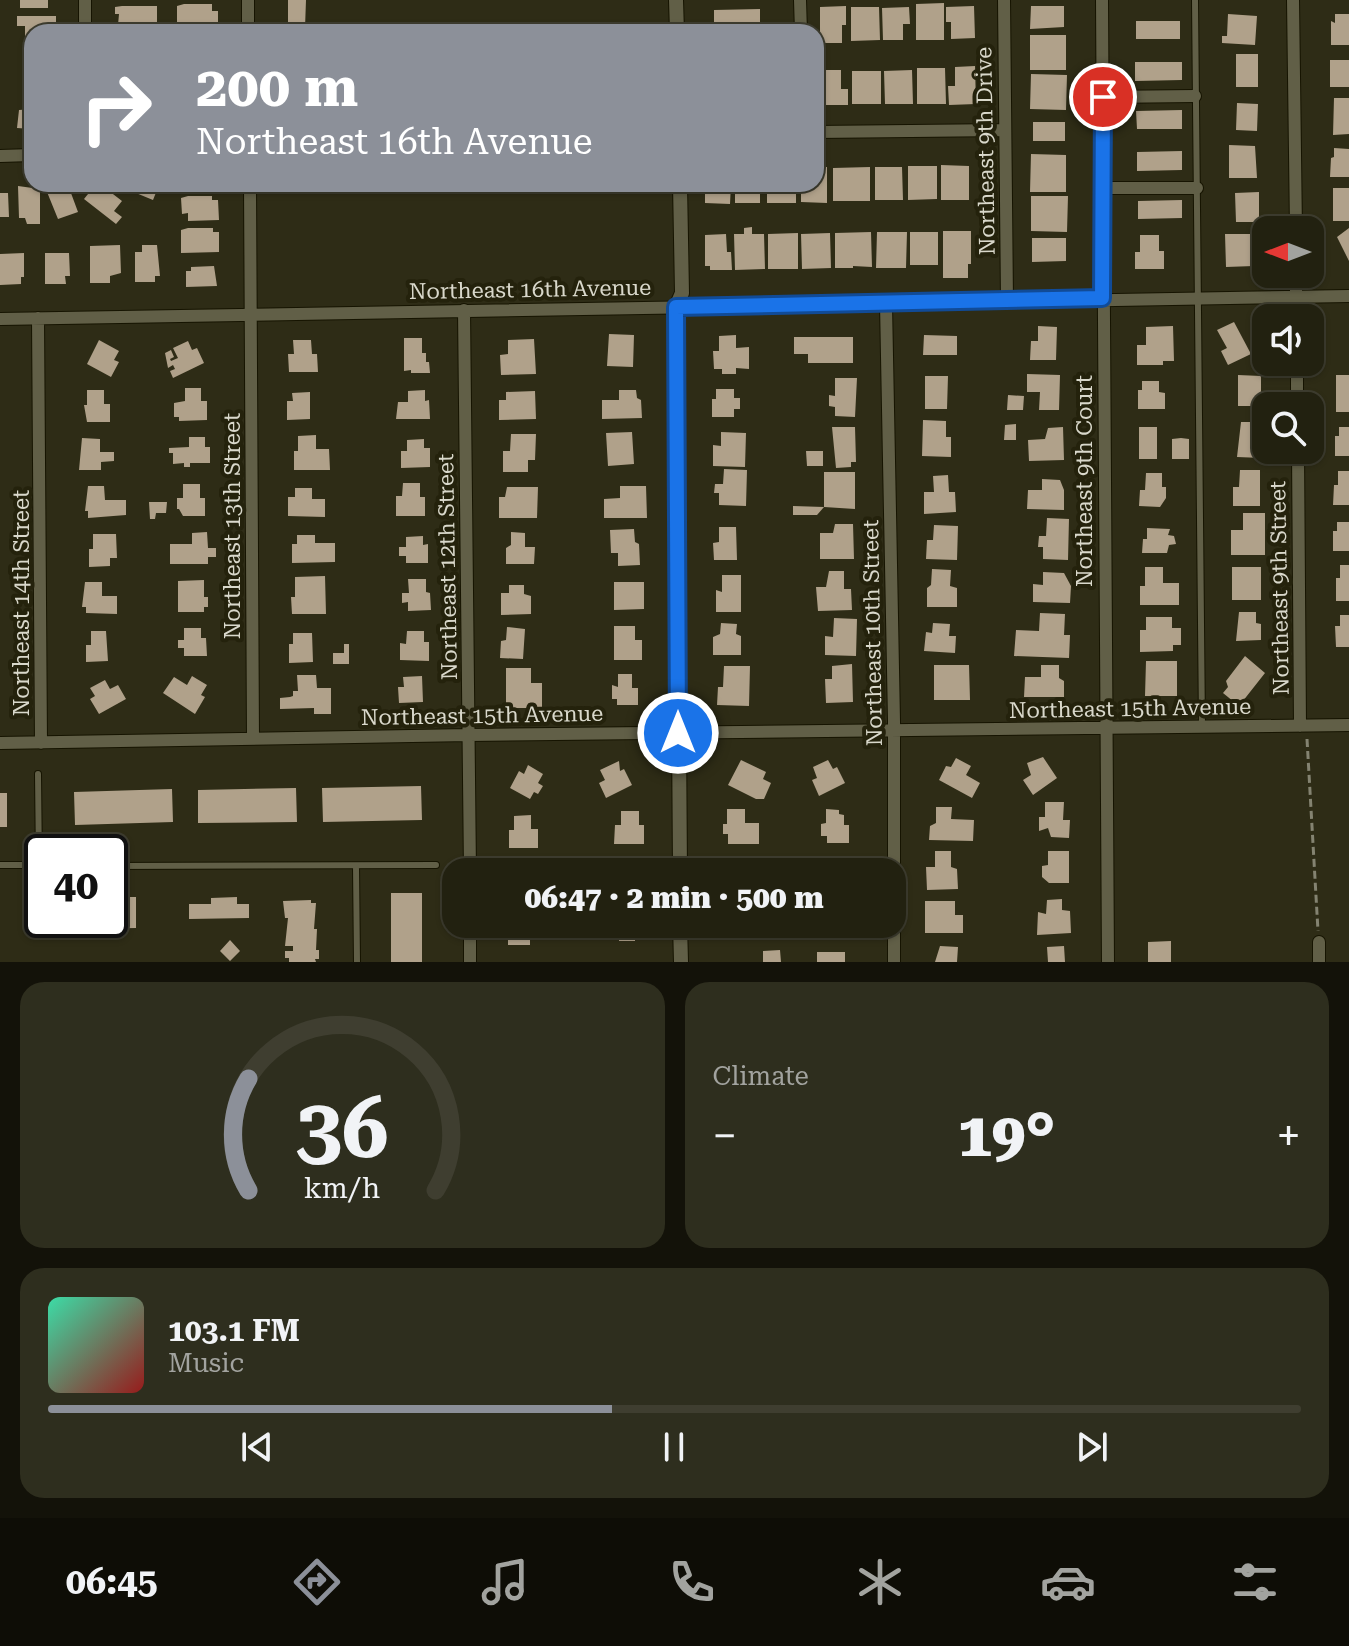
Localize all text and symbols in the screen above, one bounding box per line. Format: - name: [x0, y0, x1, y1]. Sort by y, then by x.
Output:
- street label: Northeast 9th Drive: [971, 47, 1000, 255]
- text: 200 m: [196, 54, 358, 120]
- icon: right: [64, 56, 168, 160]
- pin: [1069, 63, 1137, 131]
- icon: arrive: [1081, 75, 1125, 119]
- text: Northeast 16th Avenue: [196, 121, 592, 163]
- north arrow: [1252, 216, 1324, 288]
- map controls: [1252, 216, 1324, 464]
- street label: Northeast 16th Avenue: [409, 275, 651, 304]
- button: sound: [1252, 304, 1324, 376]
- street label: Northeast 9th Court: [1072, 375, 1097, 587]
- button: search: [1252, 392, 1324, 464]
- street label: Northeast 13th Street: [220, 413, 245, 639]
- street label: Northeast 12th Street: [433, 454, 462, 680]
- street label: Northeast 9th Street: [1265, 481, 1294, 695]
- street label: Northeast 14th Street: [9, 490, 34, 716]
- street label: Northeast 10th Street: [858, 520, 887, 746]
- position arrow: [636, 691, 720, 775]
- street label: Northeast 15th Avenue: [1009, 694, 1251, 723]
- street label: Northeast 15th Avenue: [361, 701, 603, 730]
- speed limit sign: 40: [24, 834, 128, 938]
- text: 06:47 · 2 min · 500 m: [524, 880, 824, 915]
- text: Climate: [713, 1061, 809, 1091]
- text: 36: [296, 1080, 389, 1177]
- text: 19°: [958, 1100, 1055, 1171]
- text: −: [713, 1110, 737, 1162]
- text: +: [1276, 1110, 1301, 1162]
- text: km/h: [304, 1171, 381, 1205]
- text: 103.1 FM: [168, 1313, 300, 1348]
- text: Music: [168, 1348, 244, 1378]
- icon: previous: [235, 1425, 279, 1469]
- icon: pause: [652, 1425, 696, 1469]
- icon: next: [1070, 1425, 1114, 1469]
- icon: directions: [289, 1554, 345, 1610]
- icon: music: [477, 1554, 533, 1610]
- icon: phone: [664, 1554, 720, 1610]
- icon: climate: [852, 1554, 908, 1610]
- icon: car: [1040, 1554, 1096, 1610]
- icon: filters: [1227, 1554, 1283, 1610]
- text: 06:45: [66, 1561, 158, 1603]

